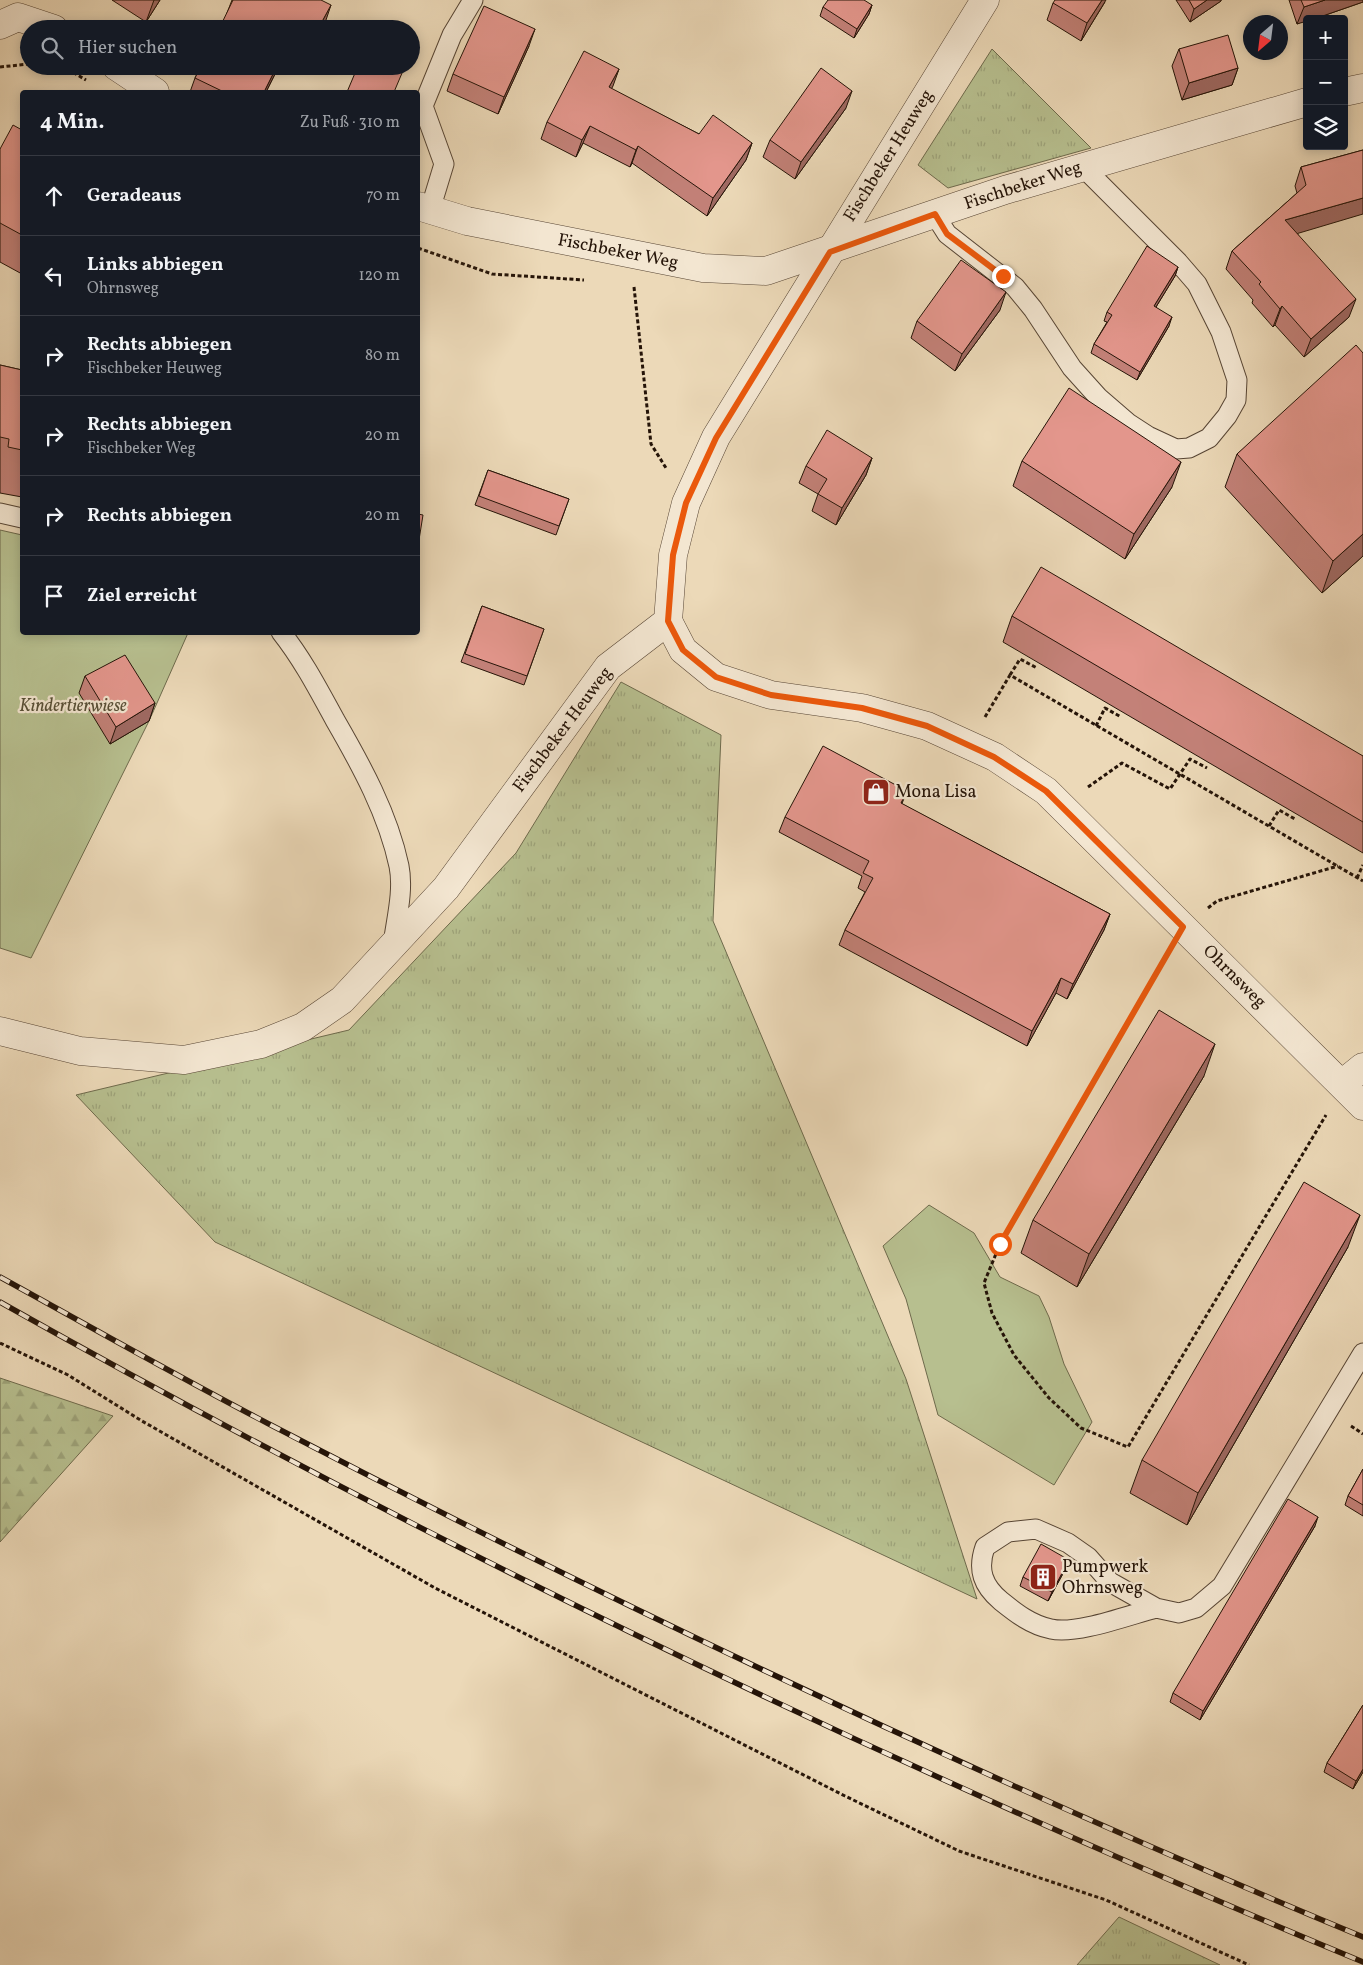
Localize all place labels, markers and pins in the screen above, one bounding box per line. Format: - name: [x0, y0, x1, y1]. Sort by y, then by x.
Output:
- shop icon: Mona Lisa: [861, 777, 891, 807]
- place label: Mona Lisa: [895, 780, 976, 805]
- place label: Pumpwerk Ohrnsweg: [1062, 1555, 1148, 1601]
- building icon: Pumpwerk Ohrnsweg: [1028, 1562, 1058, 1592]

